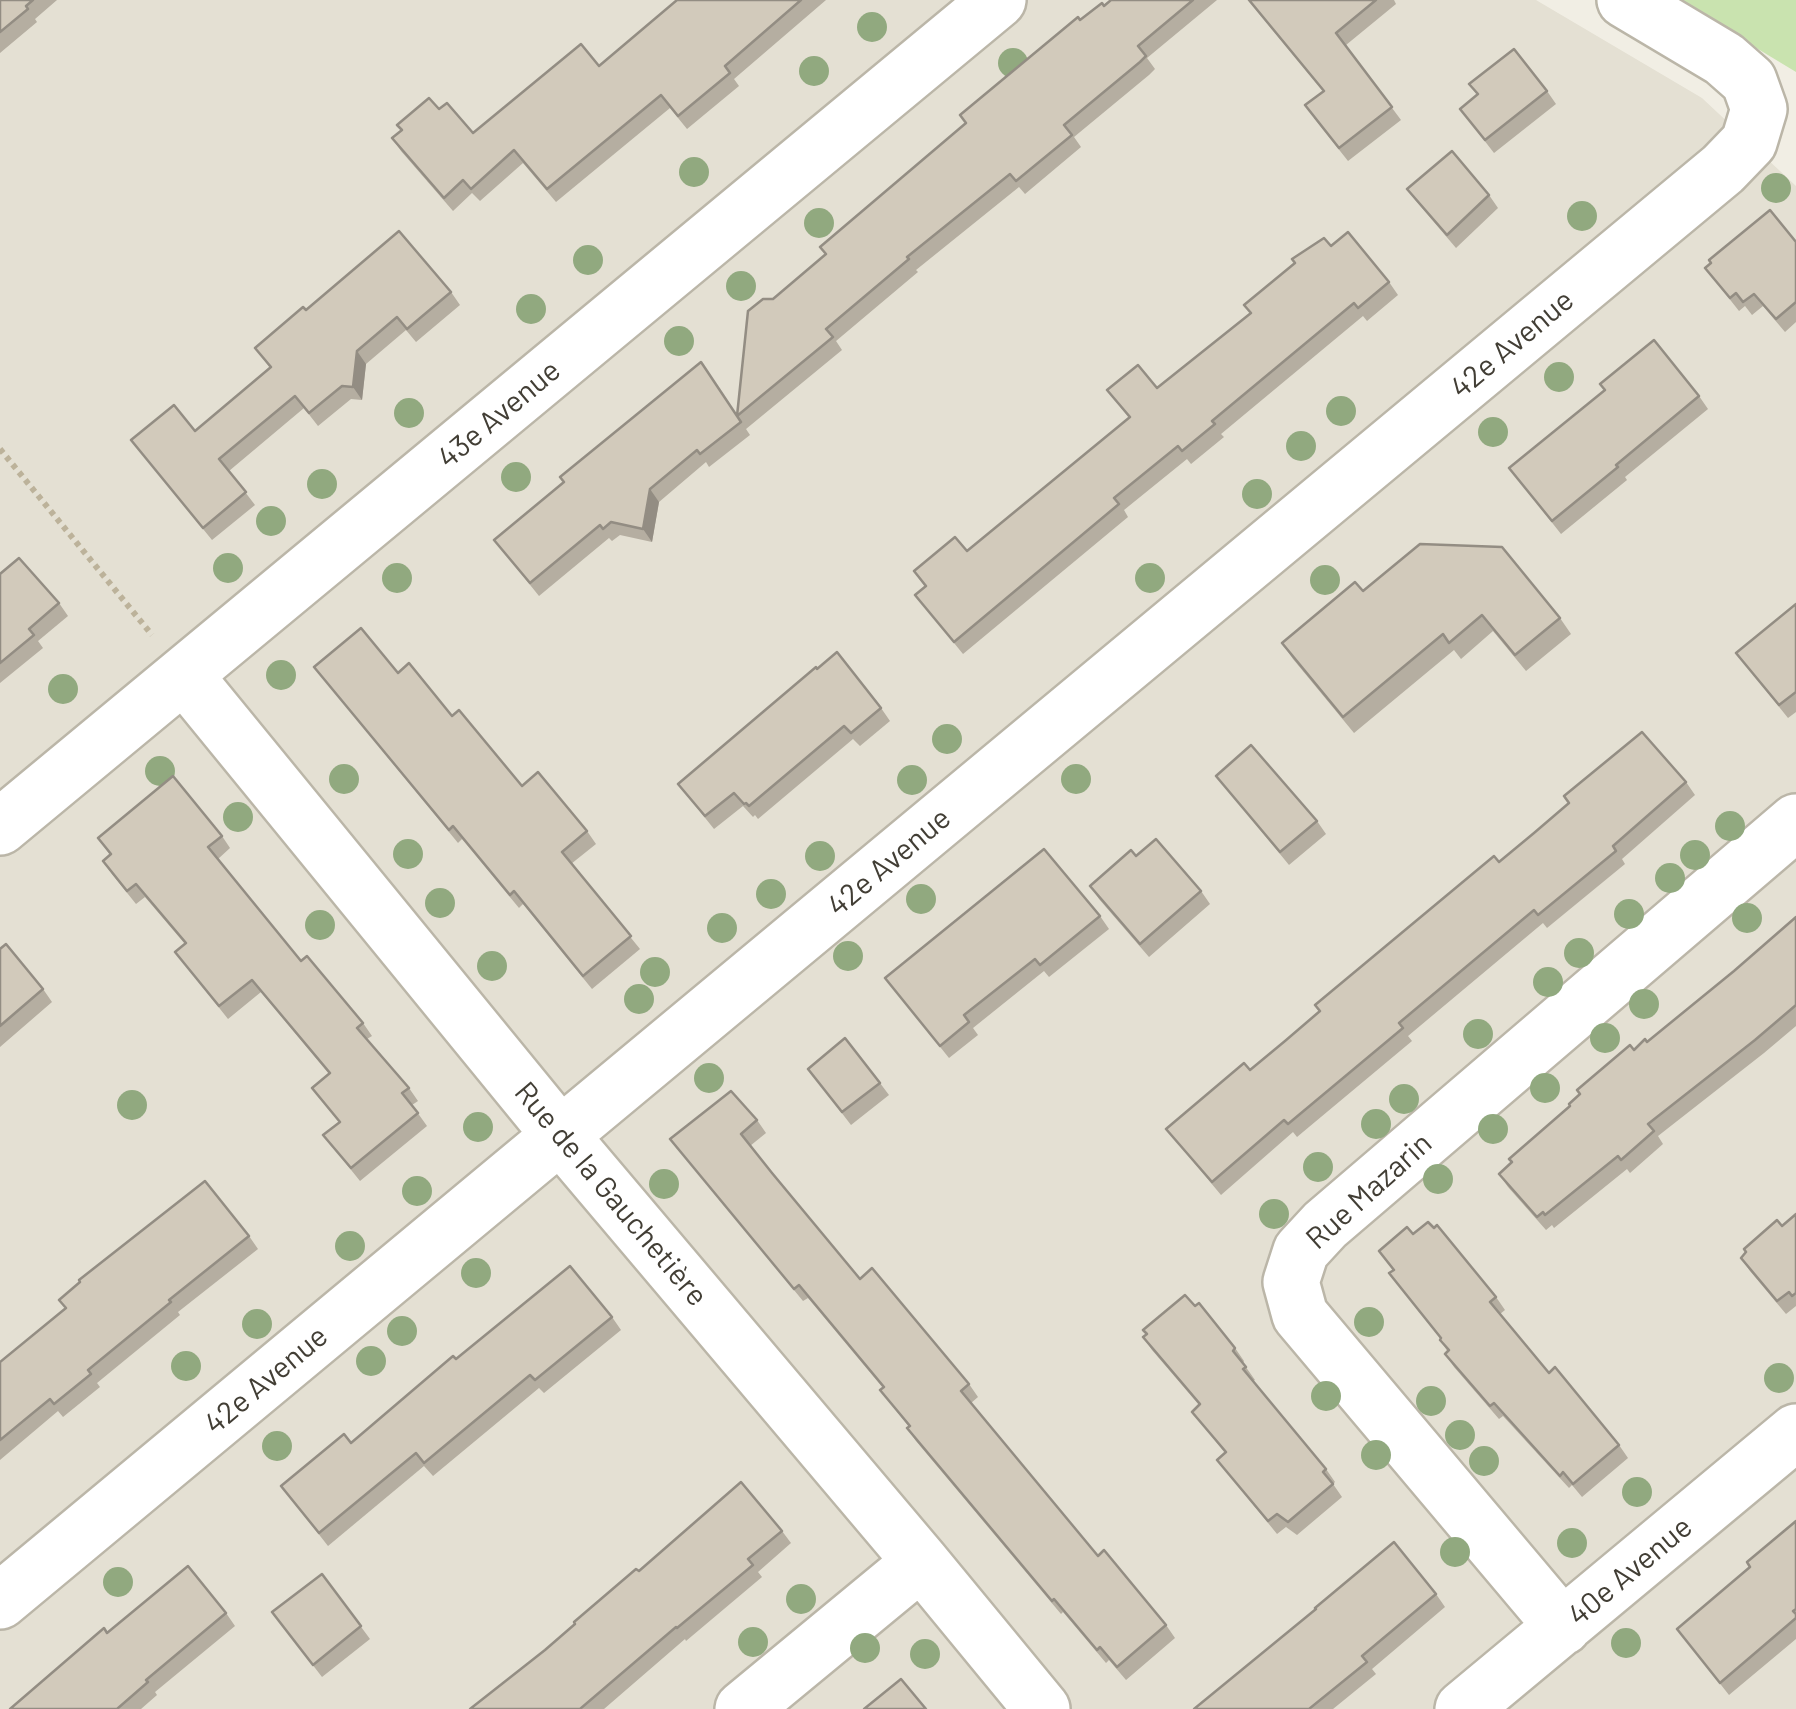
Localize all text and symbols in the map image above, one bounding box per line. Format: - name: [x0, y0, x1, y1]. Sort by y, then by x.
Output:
- street label: 42e Avenue: [1443, 282, 1581, 406]
- street label: 43e Avenue: [430, 352, 568, 476]
- street label: 42e Avenue: [820, 800, 958, 924]
- street label: Rue de la Gauchetière: [507, 1075, 715, 1313]
- street label: Rue Mazarin: [1299, 1125, 1439, 1257]
- street label: 42e Avenue: [197, 1318, 335, 1442]
- street label: 40e Avenue: [1561, 1509, 1699, 1633]

